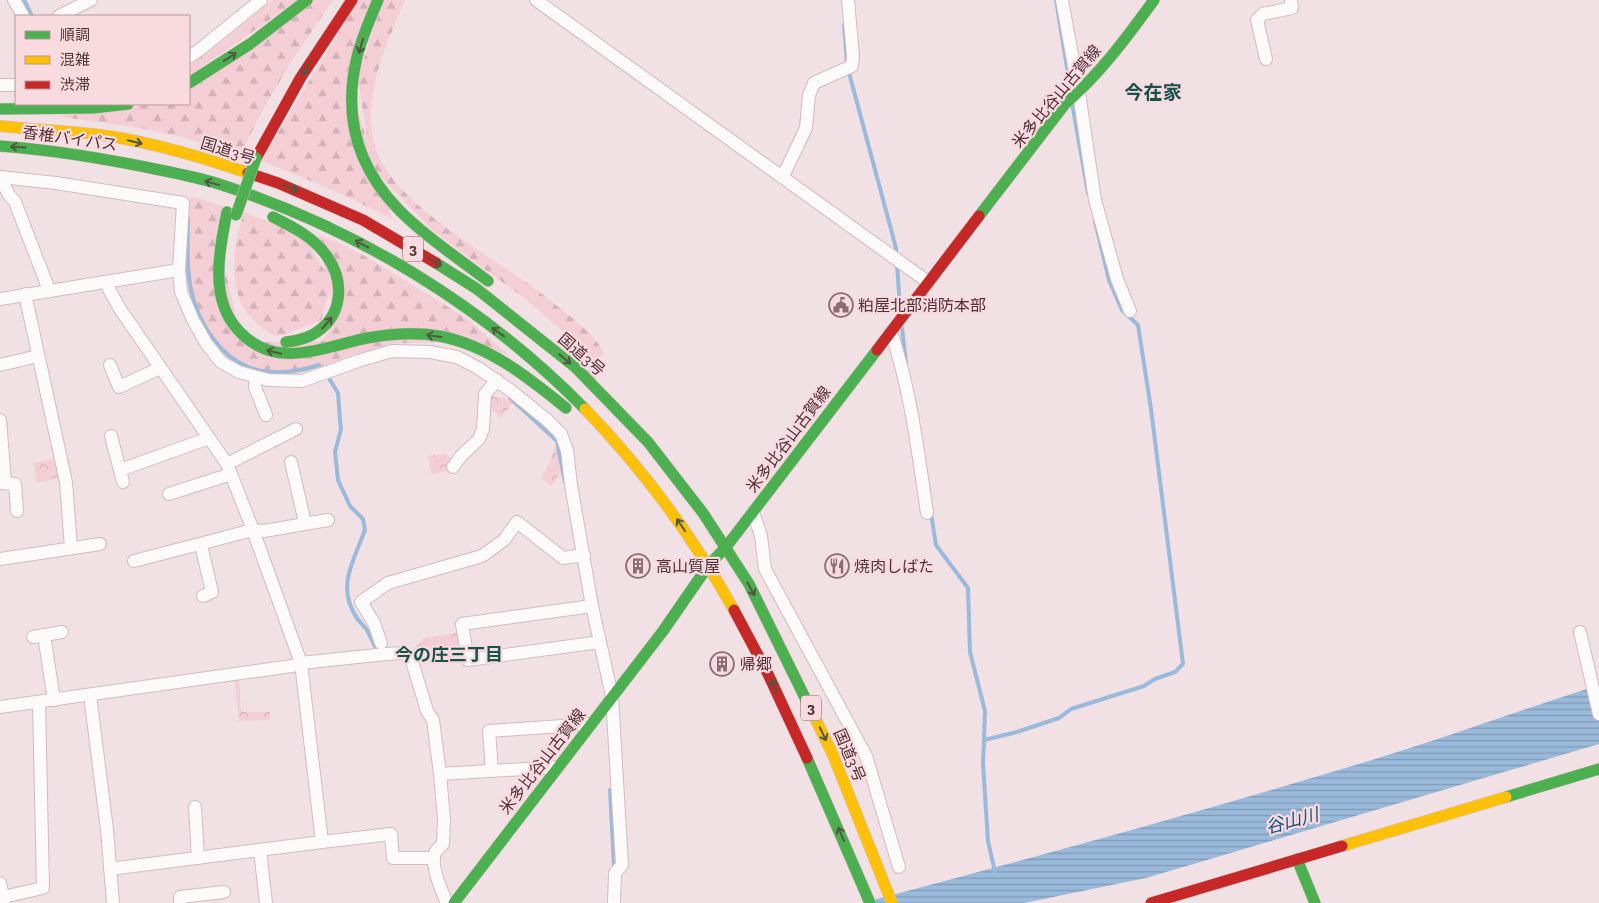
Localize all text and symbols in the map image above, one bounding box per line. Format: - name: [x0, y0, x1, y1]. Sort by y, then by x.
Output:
- legend: [15, 15, 190, 105]
- text: 順調: [60, 26, 90, 44]
- one-way arrow: [355, 37, 365, 53]
- street label: 米多比谷山古賀線: [1008, 41, 1105, 151]
- text: 混雑: [60, 51, 90, 69]
- one-way arrow: [223, 52, 237, 62]
- one-way arrow: [300, 62, 310, 76]
- text: 渋滞: [60, 76, 90, 94]
- district label: 今在家: [1124, 81, 1182, 104]
- street label: 香椎バイパス: [21, 122, 119, 155]
- street label: 国道3号: [198, 133, 257, 168]
- one-way arrow: [127, 138, 143, 147]
- one-way arrow: [10, 142, 26, 151]
- one-way arrow: [204, 177, 220, 187]
- one-way arrow: [283, 184, 298, 193]
- road number: 3: [403, 236, 423, 262]
- one-way arrow: [354, 239, 369, 249]
- one-way arrow: [428, 257, 442, 267]
- public building icon: 粕屋北部消防本部: [828, 292, 854, 318]
- place label: 粕屋北部消防本部: [858, 296, 986, 315]
- one-way arrow: [322, 316, 333, 329]
- one-way arrow: [492, 326, 506, 337]
- street label: 国道3号: [554, 329, 609, 380]
- one-way arrow: [427, 331, 443, 341]
- one-way arrow: [267, 347, 283, 356]
- one-way arrow: [558, 354, 571, 365]
- street label: 米多比谷山古賀線: [742, 382, 835, 496]
- one-way arrow: [676, 519, 686, 533]
- building icon: 高山質屋: [625, 553, 651, 579]
- restaurant icon: 焼肉しばた: [824, 553, 850, 579]
- place label: 高山質屋: [656, 557, 720, 576]
- place label: 焼肉しばた: [854, 557, 934, 576]
- one-way arrow: [746, 581, 756, 596]
- district label: 今の庄三丁目: [395, 644, 503, 666]
- building icon: 帰郷: [709, 651, 735, 677]
- place label: 帰郷: [740, 655, 772, 674]
- one-way arrow: [768, 679, 778, 694]
- road number: 3: [801, 696, 821, 720]
- street label: 米多比谷山古賀線: [496, 705, 589, 818]
- one-way arrow: [819, 726, 828, 741]
- street label: 国道3号: [830, 726, 869, 785]
- water label: 谷山川: [1263, 803, 1323, 839]
- one-way arrow: [835, 827, 845, 842]

